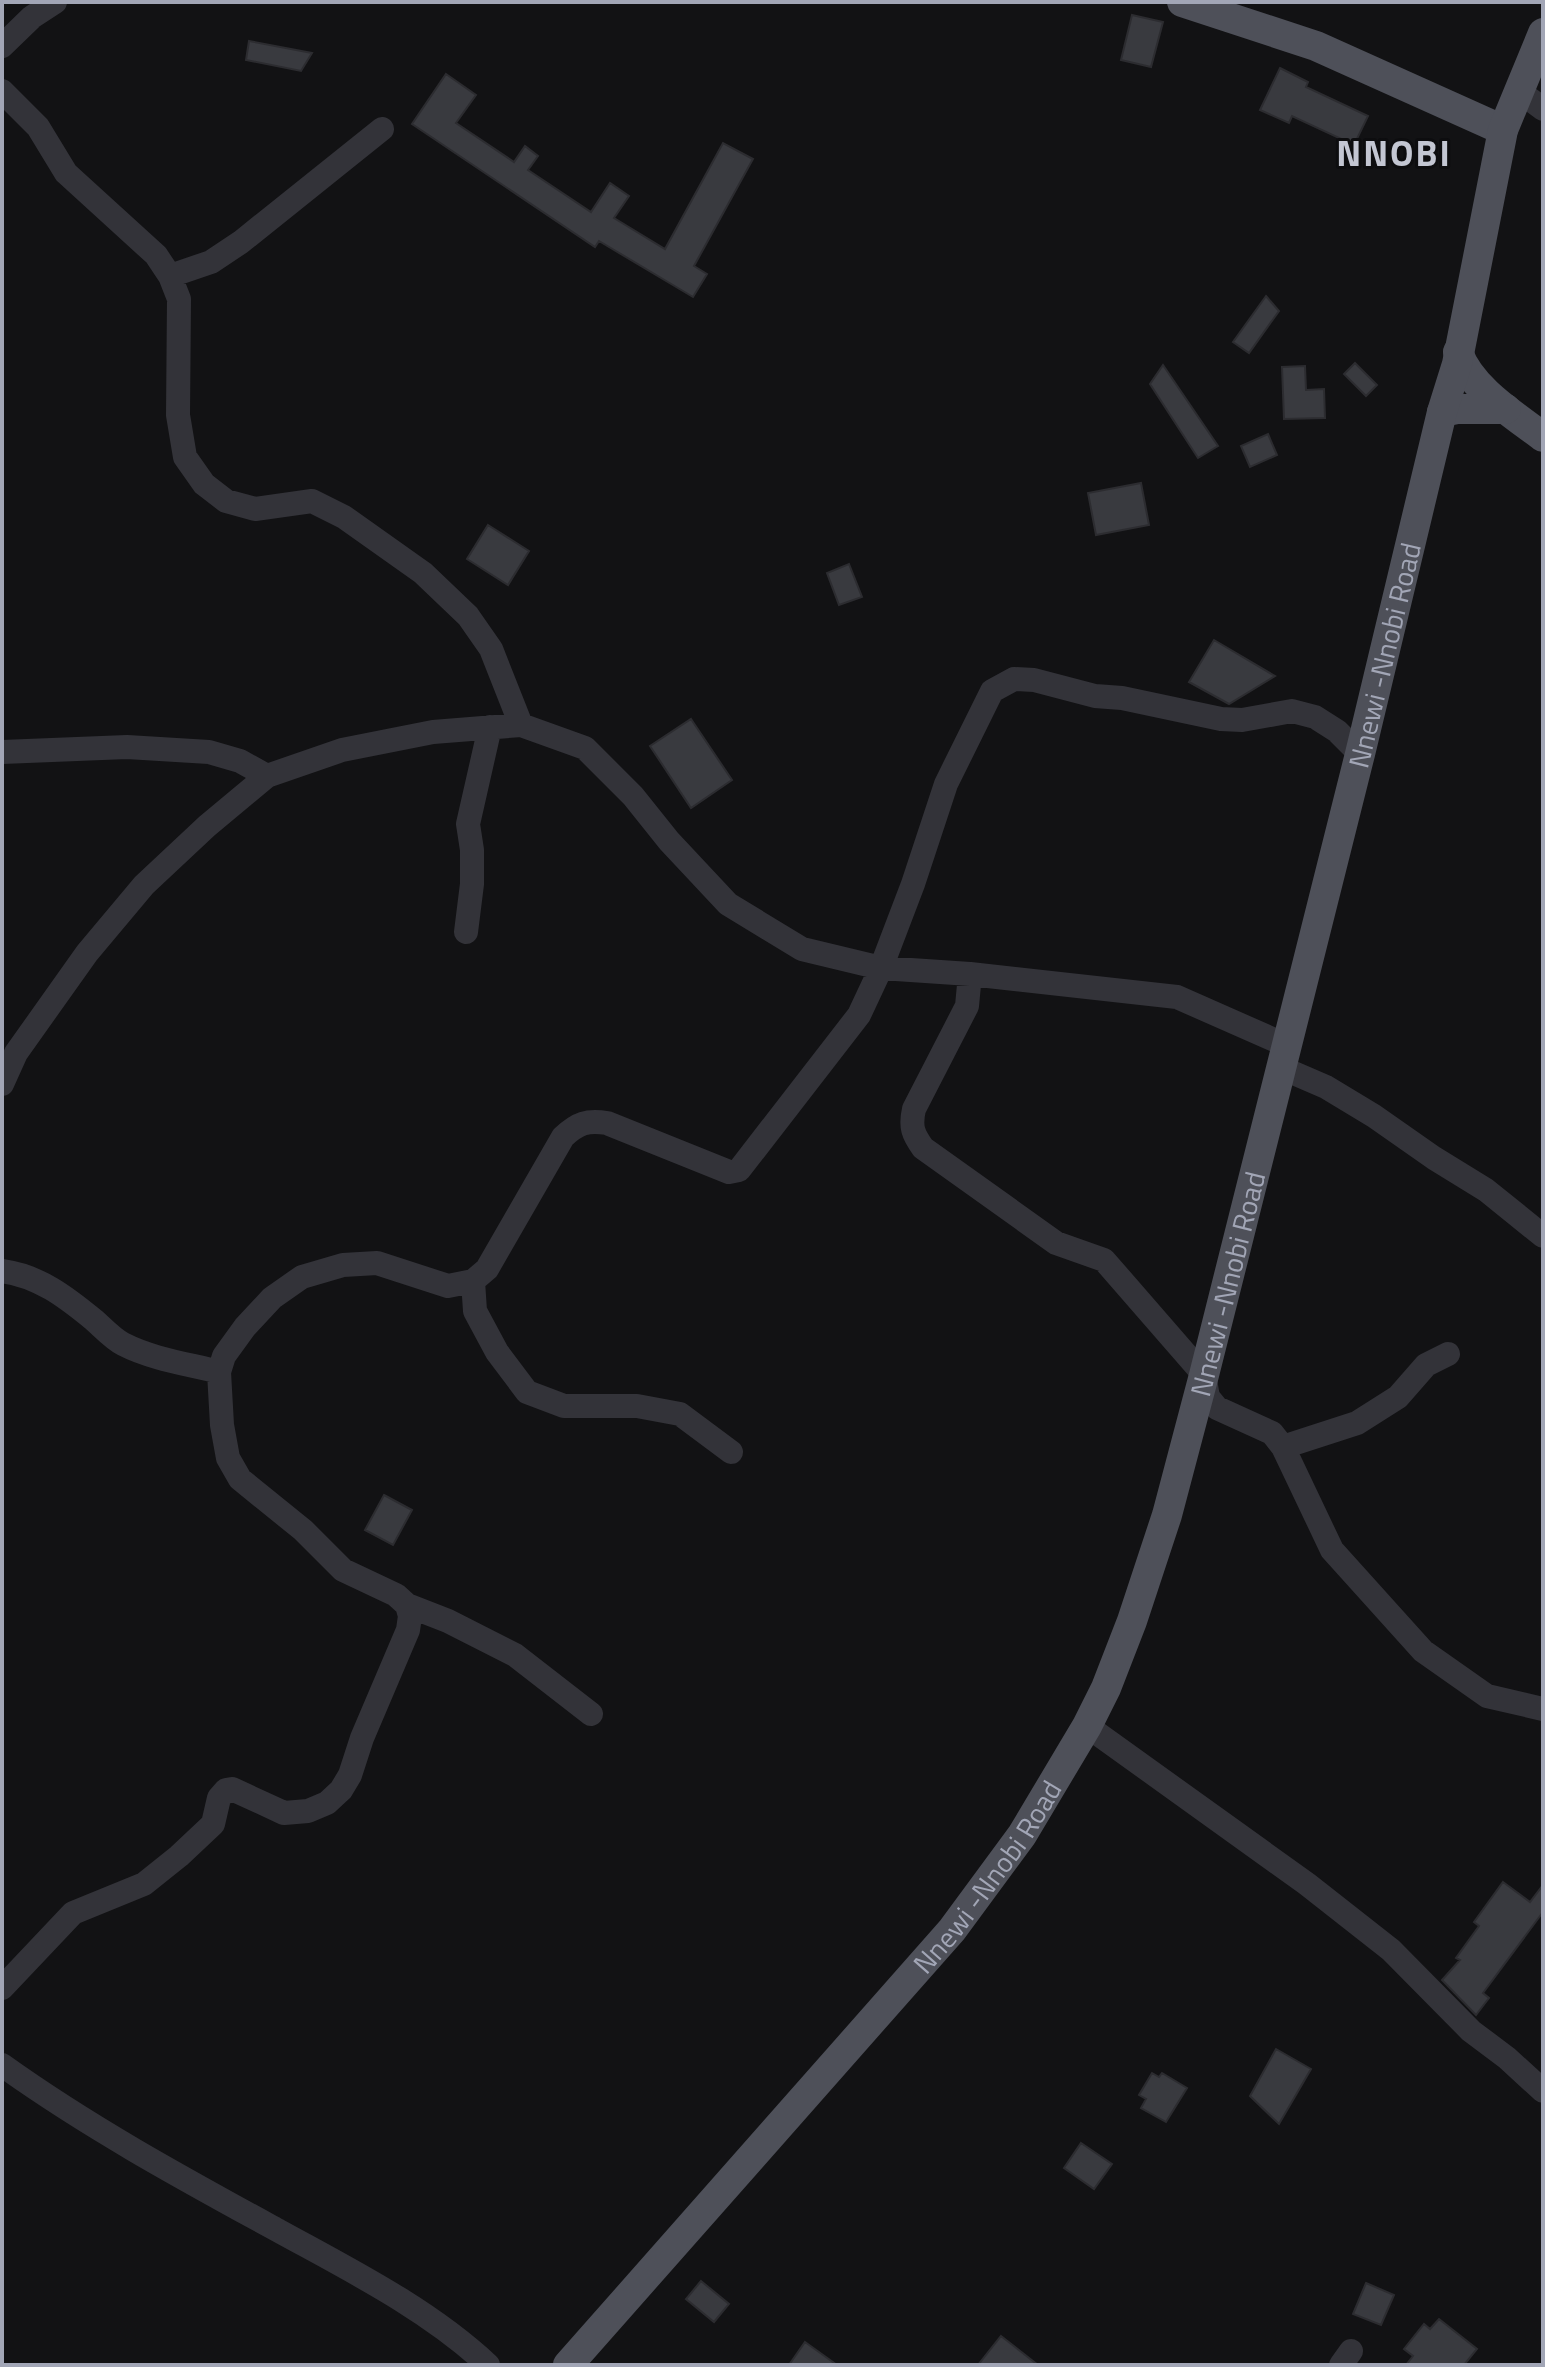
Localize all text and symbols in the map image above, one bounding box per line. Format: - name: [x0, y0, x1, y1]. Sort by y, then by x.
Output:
- district label: NNOBI: [1336, 125, 1452, 180]
- street label: Nnewi -Nnobi Road: [1336, 538, 1431, 772]
- street label: Nnewi -Nnobi Road: [1178, 1167, 1276, 1401]
- street label: Nnewi -Nnobi Road: [902, 1772, 1072, 1983]

